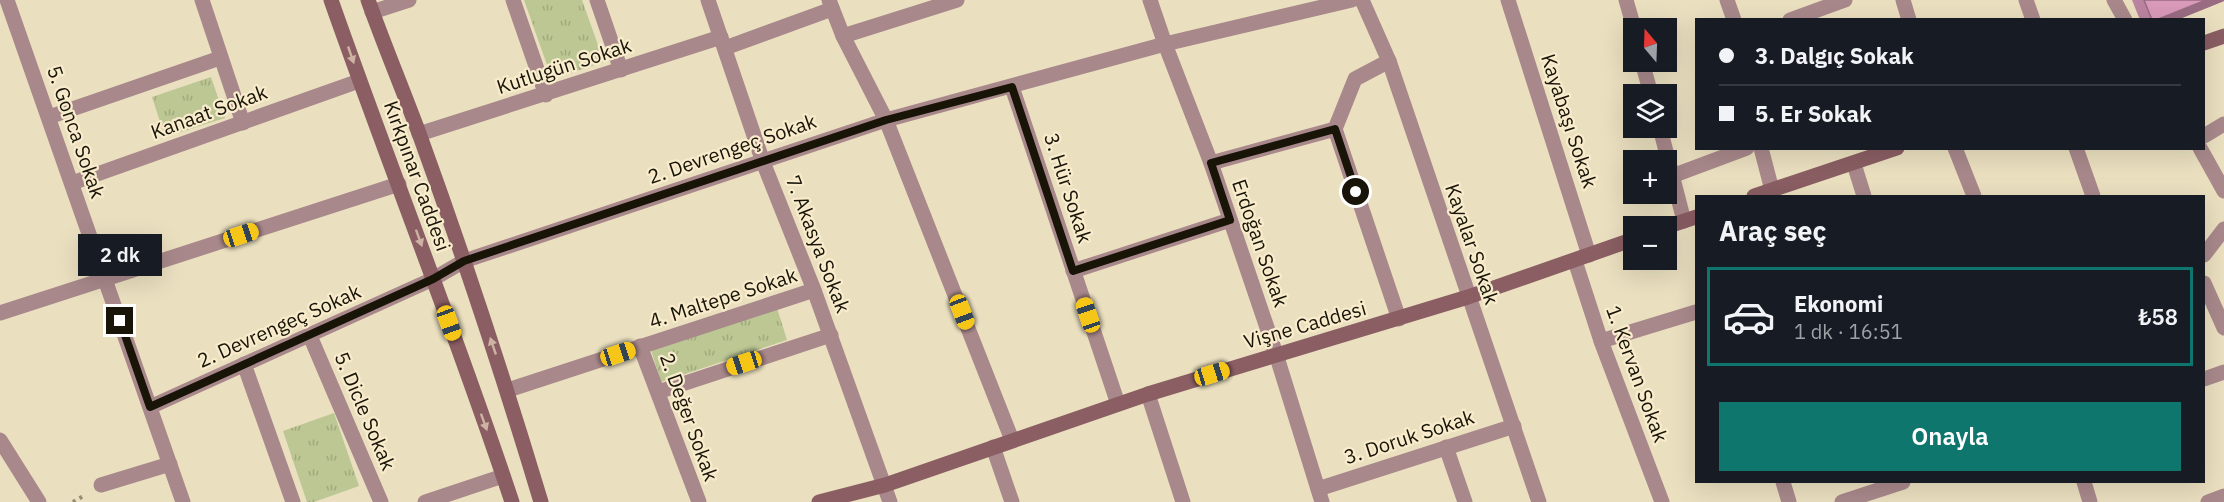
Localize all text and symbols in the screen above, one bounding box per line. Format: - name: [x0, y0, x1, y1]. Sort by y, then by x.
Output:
- north arrow: [1623, 18, 1677, 72]
- map controls: [1623, 18, 1677, 270]
- street label: Kutlugün Sokak: [493, 31, 635, 100]
- text: 3. Dalgıç Sokak: [1755, 41, 1914, 70]
- one-way arrow: [346, 46, 356, 64]
- street label: Kayabaşı Sokak: [1535, 50, 1604, 192]
- street label: 5. Gonca Sokak: [41, 62, 112, 202]
- street label: Kanaat Sokak: [147, 78, 271, 145]
- button: layers: [1623, 84, 1677, 138]
- street label: Kırkpınar Caddesi: [378, 97, 457, 255]
- text: 5. Er Sokak: [1755, 99, 1872, 128]
- street label: 2. Devrengeç Sokak: [644, 107, 820, 190]
- street label: 3. Hür Sokak: [1038, 129, 1099, 247]
- button: +: [1623, 150, 1677, 204]
- street label: 7. Akasya Sokak: [780, 171, 857, 317]
- street label: Erdoğan Sokak: [1226, 175, 1295, 311]
- route start: [1342, 178, 1369, 205]
- street label: Kayalar Sokak: [1439, 180, 1506, 308]
- text: Araç seç: [1719, 213, 1826, 248]
- button: −: [1623, 216, 1677, 270]
- car: [221, 221, 261, 249]
- one-way arrow: [414, 229, 424, 247]
- callout: 2 dk: [78, 234, 162, 276]
- text: 2 dk: [100, 241, 140, 268]
- street label: 4. Maltepe Sokak: [645, 261, 801, 334]
- street label: 2. Devrengeç Sokak: [193, 277, 365, 374]
- text: Ekonomi: [1794, 289, 1883, 318]
- icon: car: [1722, 290, 1776, 344]
- car: [947, 292, 977, 332]
- street label: Vişne Caddesi: [1241, 294, 1369, 355]
- car: [1074, 295, 1102, 335]
- street label: 1. Kervan Sokak: [1600, 302, 1675, 446]
- text: ₺58: [2138, 302, 2178, 331]
- car: [434, 303, 464, 343]
- route end: [106, 307, 133, 334]
- text: 1 dk · 16:51: [1794, 318, 1903, 345]
- one-way arrow: [487, 337, 497, 355]
- car: [598, 340, 638, 368]
- street label: 5. Dicle Sokak: [328, 347, 403, 475]
- street label: 2. Değer Sokak: [654, 349, 725, 485]
- car: [724, 349, 764, 377]
- car: [1192, 360, 1232, 388]
- button: Onayla: [1719, 402, 2181, 471]
- street label: 3. Doruk Sokak: [1340, 403, 1478, 470]
- one-way arrow: [479, 413, 489, 431]

